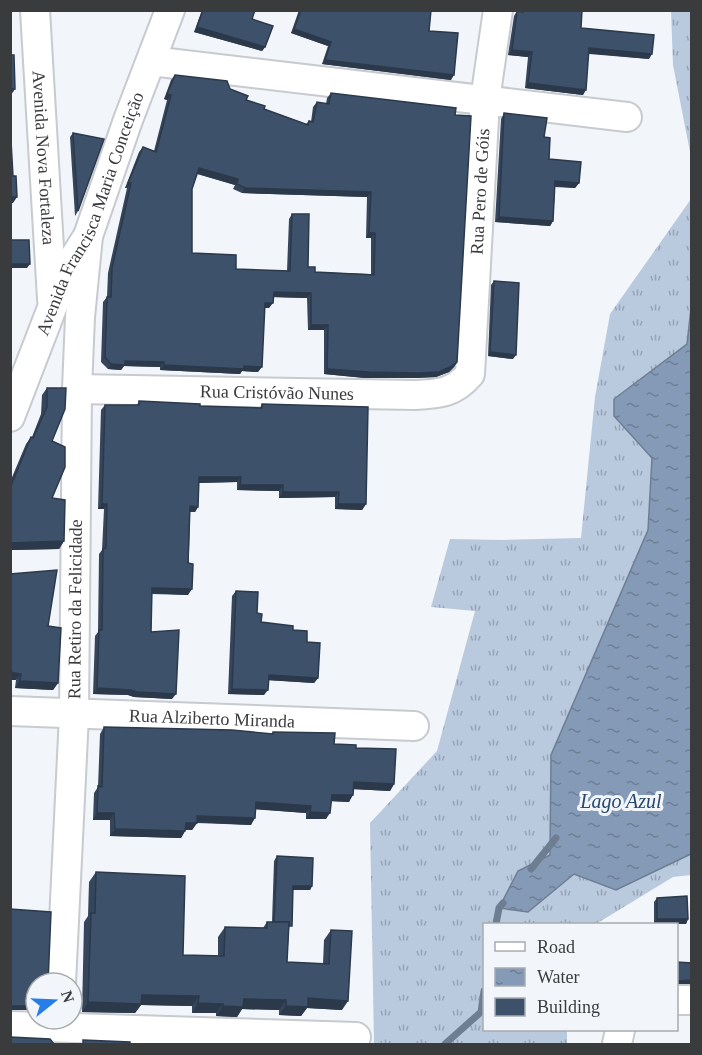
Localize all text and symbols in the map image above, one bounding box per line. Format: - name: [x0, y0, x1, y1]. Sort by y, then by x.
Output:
- street label: Avenida Nova Fortaleza: [29, 70, 59, 246]
- street label: Avenida Francisca Maria Conceição: [32, 89, 148, 338]
- street label: Rua Pero de Góis: [467, 128, 493, 255]
- street label: Rua Cristóvão Nunes: [200, 381, 354, 404]
- street label: Rua Retiro da Felicidade: [64, 519, 86, 699]
- street label: Rua Alziberto Miranda: [128, 705, 295, 732]
- water label: Lago Azul: [579, 790, 662, 813]
- legend: [483, 923, 678, 1031]
- text: Road: [537, 937, 575, 957]
- text: Water: [537, 967, 580, 987]
- north arrow: [24, 971, 84, 1031]
- text: N: [58, 988, 78, 1005]
- text: Building: [537, 997, 600, 1017]

